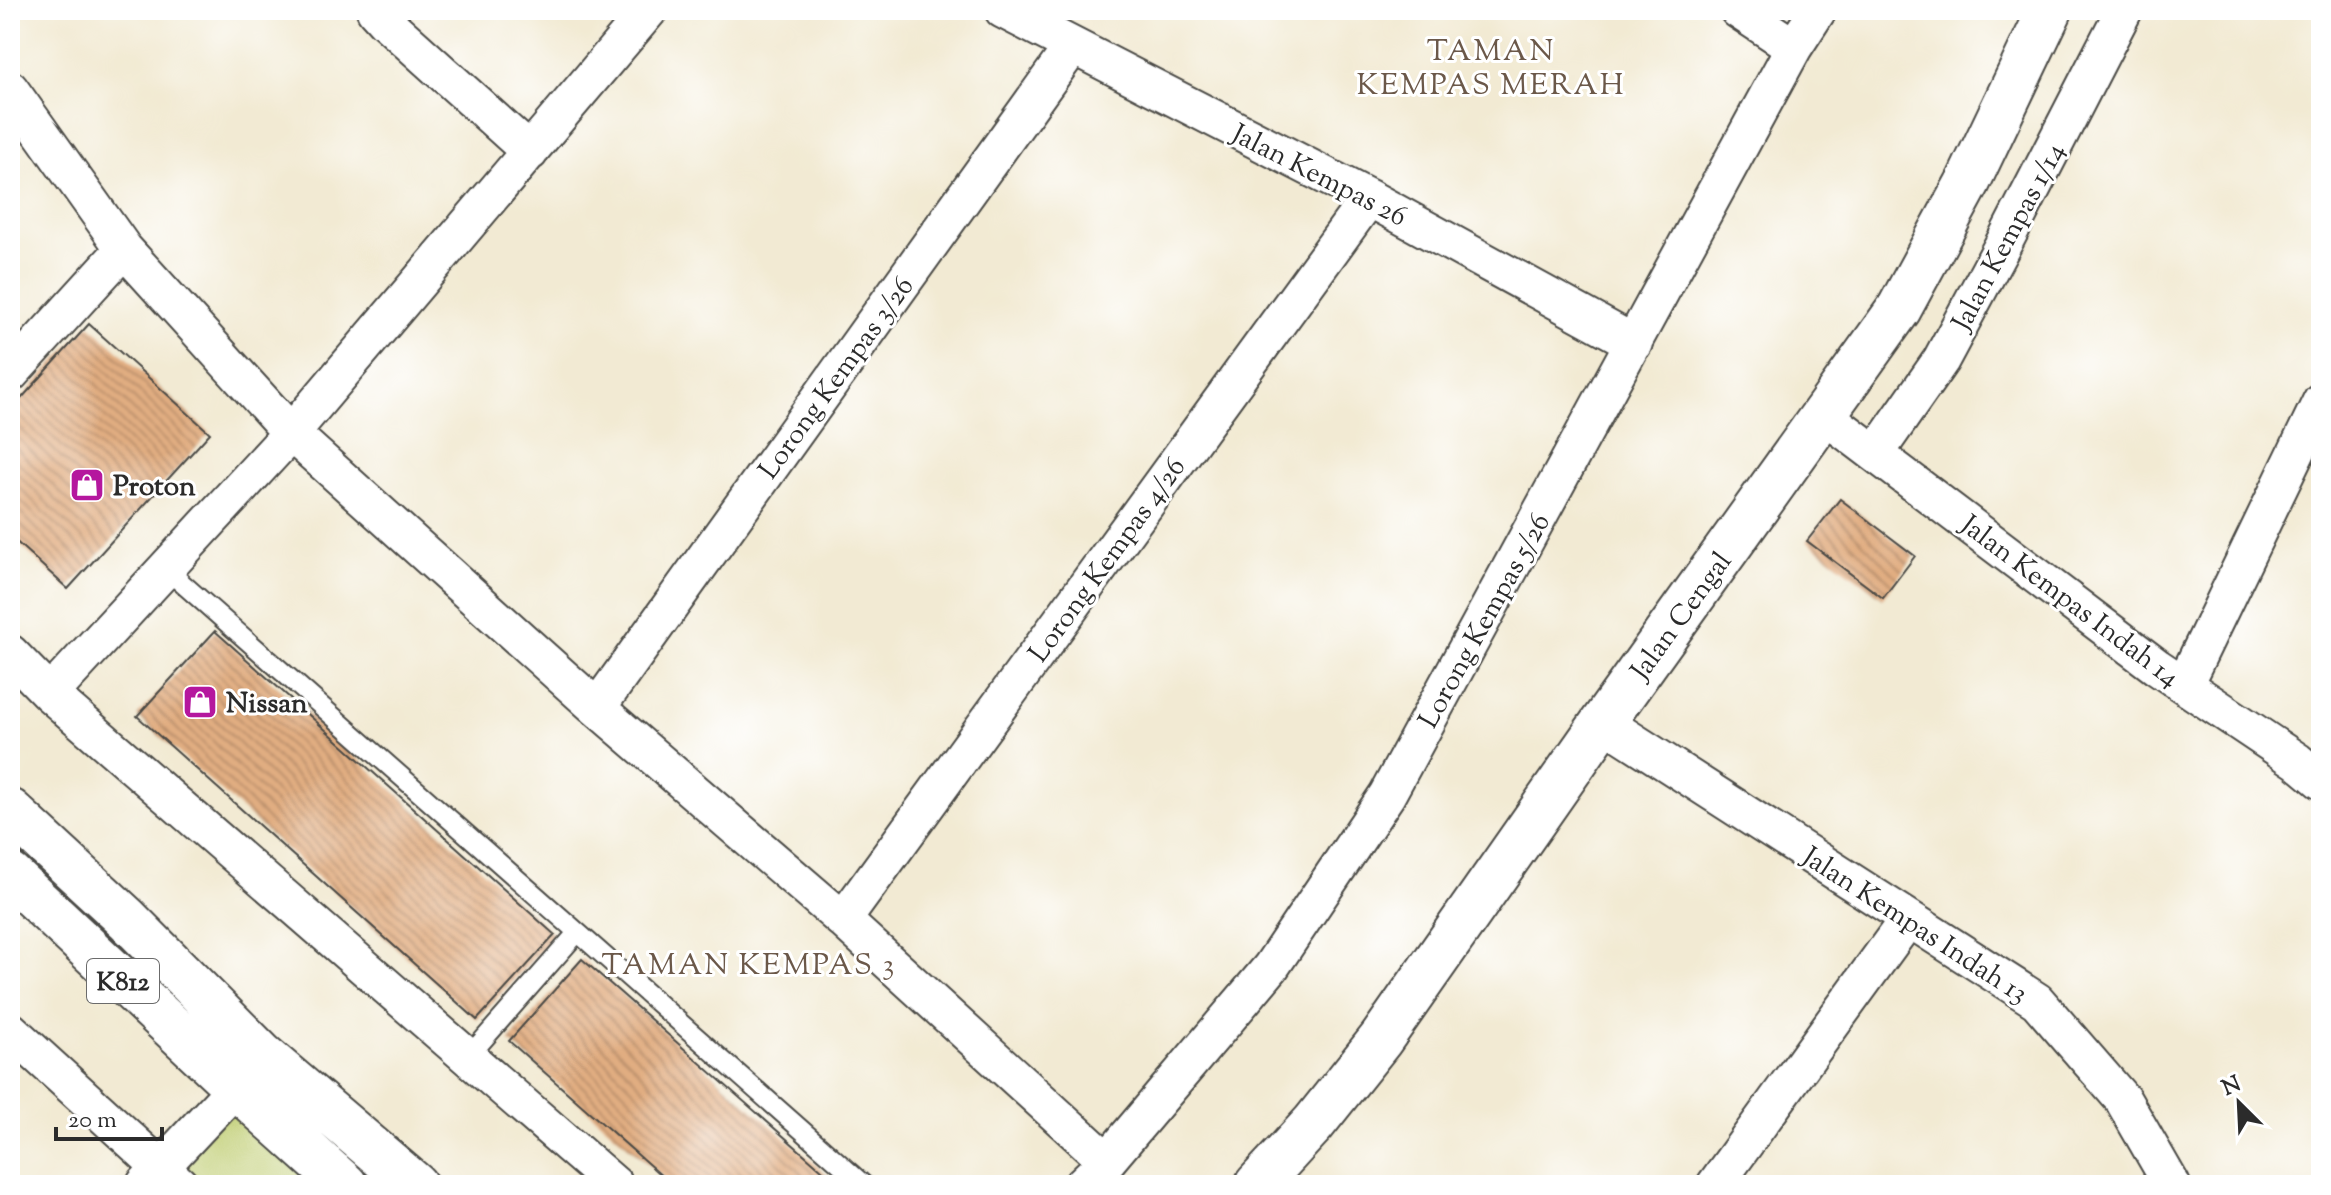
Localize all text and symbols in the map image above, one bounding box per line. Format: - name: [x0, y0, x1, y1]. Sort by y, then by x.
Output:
- district label: TAMAN KEMPAS MERAH: [1356, 31, 1626, 108]
- street label: Jalan Kempas 26: [1222, 114, 1413, 238]
- street label: Jalan Kempas 1/14: [1942, 136, 2076, 340]
- street label: Lorong Kempas 3/26: [750, 269, 925, 488]
- street label: Lorong Kempas 4/26: [1020, 450, 1197, 672]
- shop icon: Proton: [68, 466, 106, 504]
- place label: Proton: [113, 468, 196, 508]
- street label: Jalan Kempas Indah 14: [1950, 506, 2187, 698]
- street label: Lorong Kempas 5/26: [1410, 507, 1561, 736]
- street label: Jalan Cengal: [1621, 544, 1743, 691]
- shop icon: Nissan: [181, 683, 219, 721]
- place label: Nissan: [226, 685, 308, 725]
- street label: Jalan Kempas Indah 13: [1792, 837, 2035, 1015]
- district label: TAMAN KEMPAS 3: [602, 945, 896, 988]
- road number: K812: [87, 959, 159, 1003]
- north arrow: [2199, 1063, 2279, 1143]
- text: N: [2218, 1069, 2247, 1106]
- scale bar: [56, 1091, 162, 1141]
- text: 20 m: [68, 1104, 117, 1138]

